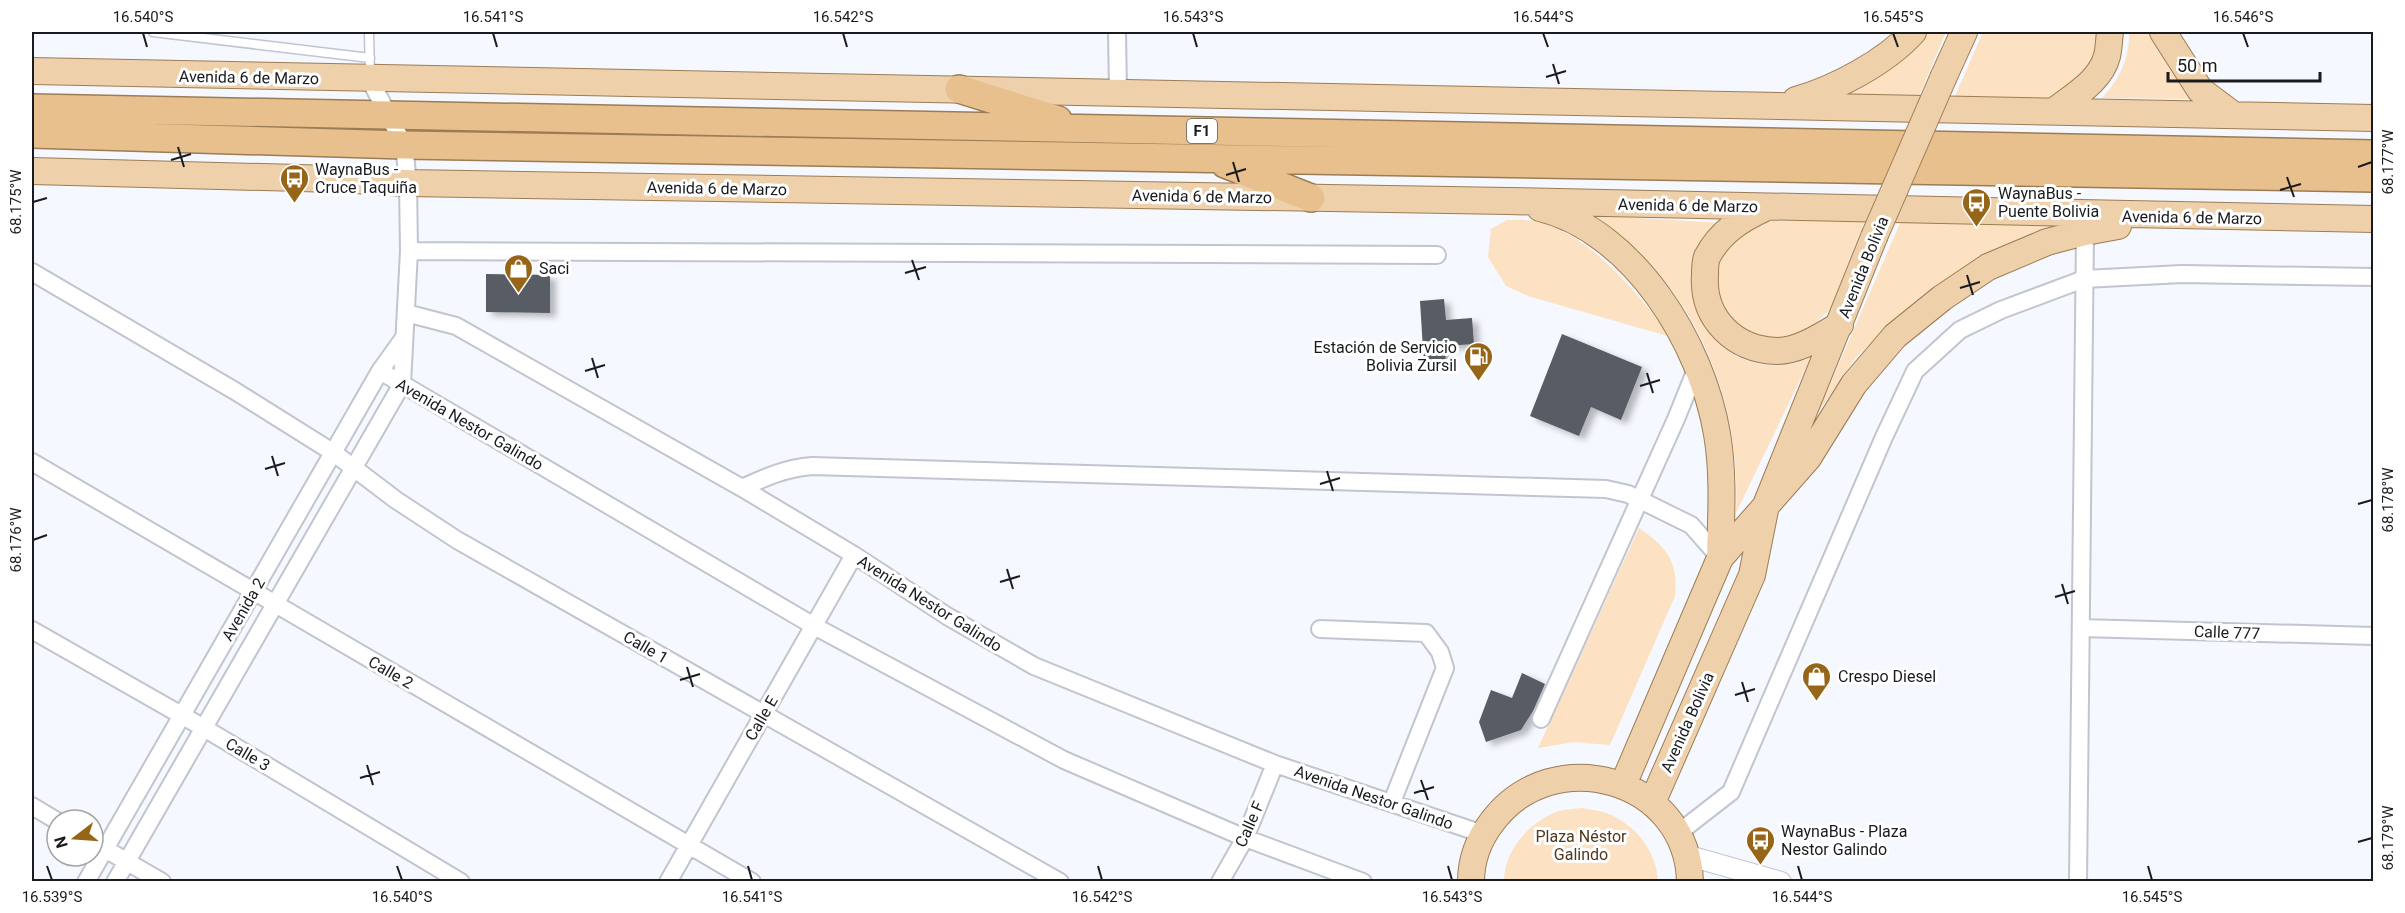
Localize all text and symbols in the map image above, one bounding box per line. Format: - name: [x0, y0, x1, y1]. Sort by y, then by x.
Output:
- text: 16.540°S: [113, 8, 173, 26]
- text: 16.541°S: [463, 8, 523, 26]
- text: 16.542°S: [813, 8, 873, 26]
- text: 16.543°S: [1163, 8, 1223, 26]
- text: 16.544°S: [1513, 8, 1573, 26]
- text: 16.545°S: [1863, 8, 1923, 26]
- text: 16.546°S: [2213, 8, 2273, 26]
- scale bar: [2168, 45, 2320, 83]
- text: 50 m: [2177, 55, 2217, 76]
- street label: Avenida 6 de Marzo: [179, 67, 319, 88]
- road number: F1: [1187, 119, 1217, 143]
- text: 68.177°W: [2379, 129, 2397, 195]
- place label: WaynaBus - Cruce Taquiña: [315, 160, 417, 197]
- bus stop icon: WaynaBus - Cruce Taquiña: [278, 162, 310, 204]
- text: 68.175°W: [7, 169, 25, 235]
- street label: Avenida 6 de Marzo: [647, 178, 787, 199]
- place label: WaynaBus - Puente Bolivia: [1998, 184, 2099, 221]
- street label: Avenida 6 de Marzo: [1132, 186, 1272, 207]
- bus stop icon: WaynaBus - Puente Bolivia: [1961, 186, 1993, 228]
- street label: Avenida 6 de Marzo: [1618, 195, 1758, 216]
- street label: Avenida 6 de Marzo: [2122, 207, 2262, 228]
- street label: Avenida Bolivia: [1834, 214, 1892, 321]
- shop icon: Saci: [502, 252, 534, 294]
- place label: Saci: [539, 259, 569, 278]
- place label: Estación de Servicio Bolivia Zursil: [1313, 338, 1457, 375]
- fuel station icon: Estación de Servicio Bolivia Zursil: [1462, 340, 1494, 382]
- street label: Avenida Nestor Galindo: [393, 375, 547, 474]
- text: 68.178°W: [2379, 467, 2397, 533]
- text: 68.176°W: [7, 507, 25, 573]
- street label: Avenida Nestor Galindo: [854, 551, 1005, 656]
- street label: Avenida 2: [218, 574, 269, 644]
- street label: Calle 777: [2194, 622, 2260, 643]
- street label: Calle 1: [620, 627, 671, 668]
- street label: Calle 2: [365, 652, 416, 693]
- shop icon: Crespo Diesel: [1801, 660, 1833, 702]
- place label: Crespo Diesel: [1838, 667, 1936, 686]
- street label: Avenida Bolivia: [1657, 669, 1718, 775]
- street label: Calle E: [741, 693, 782, 744]
- street label: Calle 3: [222, 734, 273, 775]
- street label: Avenida Nestor Galindo: [1292, 761, 1456, 834]
- street label: Calle F: [1231, 798, 1268, 850]
- text: 68.179°W: [2379, 805, 2397, 871]
- north arrow: [45, 808, 105, 868]
- place label: WaynaBus - Plaza Nestor Galindo: [1781, 822, 1907, 859]
- bus stop icon: WaynaBus - Plaza Nestor Galindo: [1744, 824, 1776, 866]
- park label: Plaza Néstor Galindo: [1535, 827, 1627, 864]
- text: N: [50, 834, 72, 850]
- text: 16.539°S: [22, 888, 82, 906]
- text: 16.540°S: [372, 888, 432, 906]
- text: 16.541°S: [722, 888, 782, 906]
- text: 16.542°S: [1072, 888, 1132, 906]
- text: 16.543°S: [1422, 888, 1482, 906]
- text: 16.544°S: [1772, 888, 1832, 906]
- text: 16.545°S: [2122, 888, 2182, 906]

